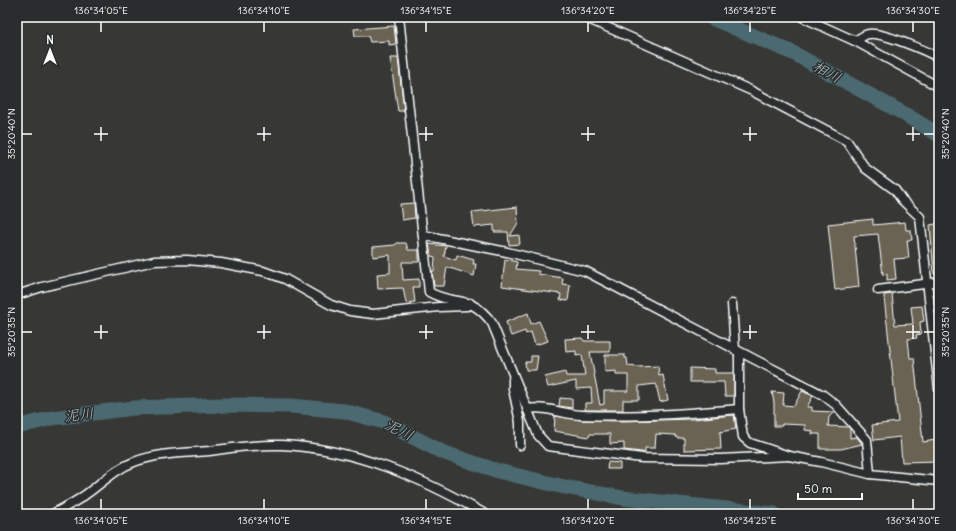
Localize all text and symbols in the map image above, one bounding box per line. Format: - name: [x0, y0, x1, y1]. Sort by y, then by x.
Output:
- text: 136°34'05"E: [74, 4, 128, 17]
- text: 136°34'10"E: [238, 4, 290, 17]
- text: 136°34'15"E: [400, 4, 452, 17]
- text: 136°34'20"E: [561, 4, 615, 17]
- text: 136°34'25"E: [724, 4, 776, 17]
- text: 136°34'30"E: [886, 4, 940, 17]
- north arrow: [30, 30, 70, 70]
- text: N: [46, 33, 54, 47]
- water label: 相川: [810, 56, 845, 87]
- text: 35°20'40"N: [5, 108, 18, 160]
- text: 35°20'40"N: [939, 108, 952, 160]
- text: 35°20'35"N: [5, 307, 18, 357]
- text: 35°20'35"N: [939, 307, 952, 357]
- water label: 泥川: [63, 403, 95, 426]
- water label: 泥川: [382, 414, 417, 445]
- scale bar: [798, 475, 862, 501]
- text: 50 m: [804, 481, 833, 496]
- text: 136°34'05"E: [74, 514, 128, 527]
- text: 136°34'10"E: [238, 514, 290, 527]
- text: 136°34'15"E: [400, 514, 452, 527]
- text: 136°34'20"E: [561, 514, 615, 527]
- text: 136°34'25"E: [724, 514, 776, 527]
- text: 136°34'30"E: [886, 514, 940, 527]

